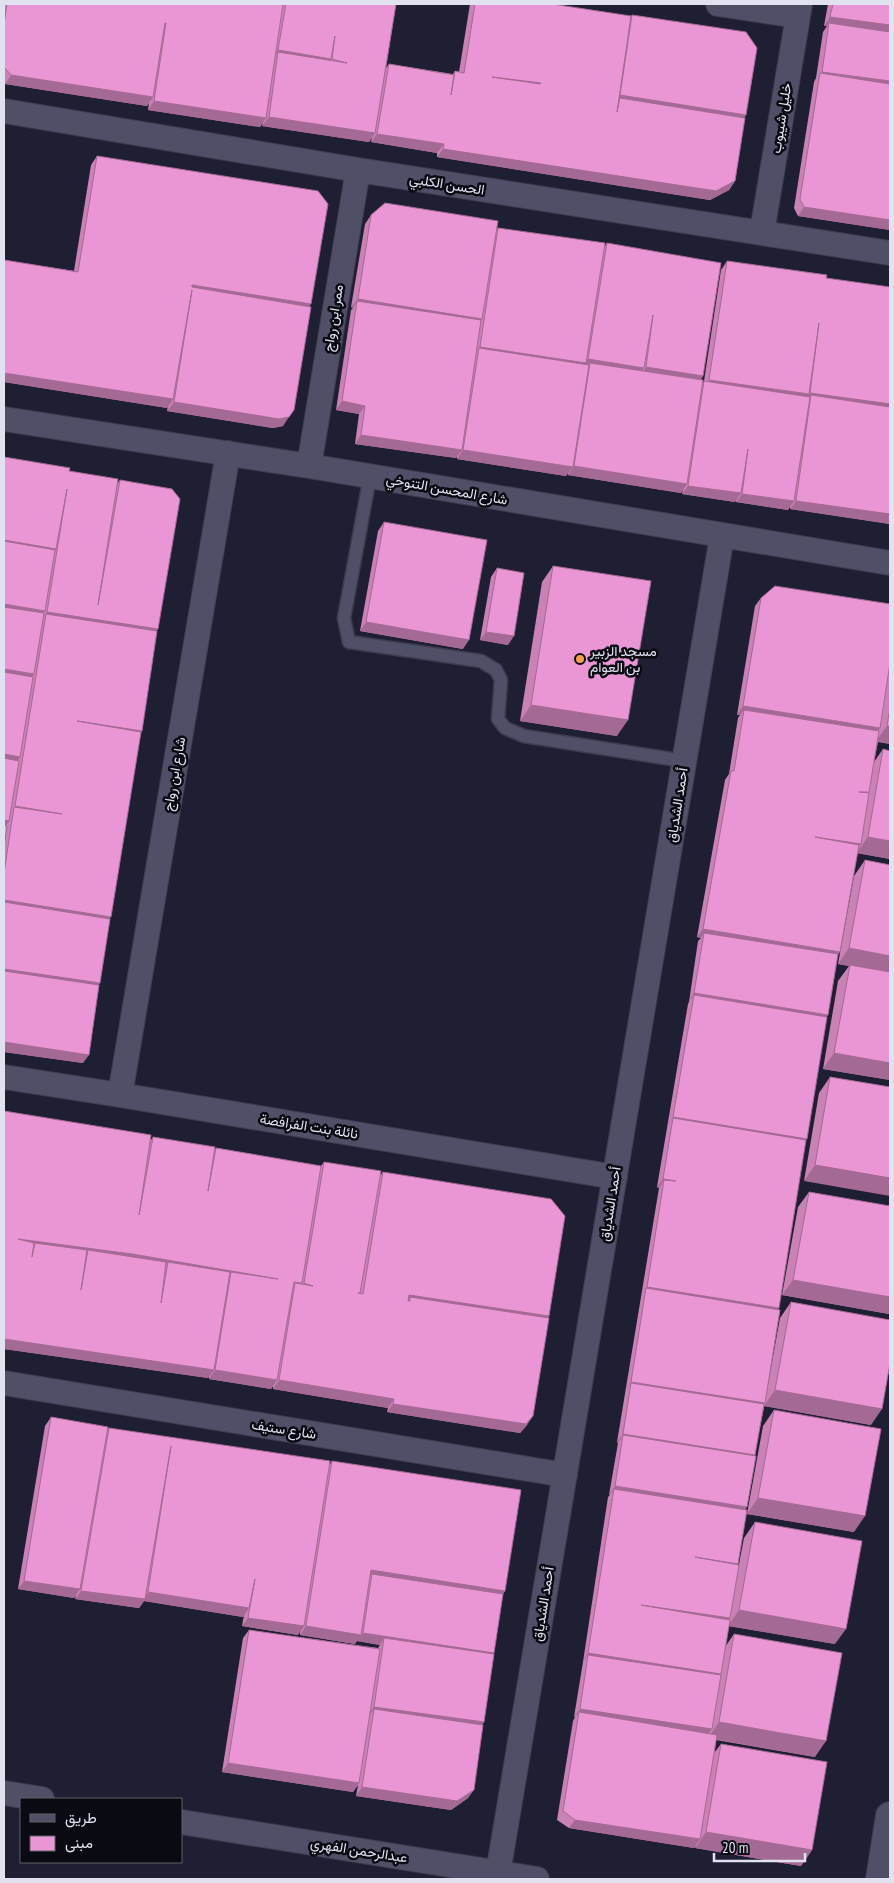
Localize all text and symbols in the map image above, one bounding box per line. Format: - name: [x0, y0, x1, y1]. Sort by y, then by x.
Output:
- street label: خليل شيبوب: [767, 81, 795, 155]
- street label: الحسن الكلبي: [408, 169, 486, 202]
- street label: ممر ابن رواج: [319, 283, 349, 353]
- street label: شارع المحسن التنوخي: [384, 469, 509, 511]
- place label: مسجد الزبير بن العوام: [589, 642, 657, 676]
- marker: مسجد الزبير بن العوام: [574, 653, 586, 665]
- street label: شارع ابن رواج: [159, 736, 191, 813]
- street label: أحمد الشدياق: [662, 766, 692, 844]
- street label: نائلة بنت الفرافصة: [259, 1109, 359, 1143]
- street label: أحمد الشدياق: [595, 1165, 625, 1243]
- street label: شارع ستيف: [250, 1415, 318, 1445]
- street label: أحمد الشدياق: [528, 1565, 558, 1643]
- legend: [20, 1798, 182, 1863]
- text: طريق: [65, 1808, 97, 1828]
- scale bar: [714, 1830, 805, 1862]
- text: مبنى: [65, 1833, 93, 1853]
- street label: عبدالرحمن الفهري: [309, 1833, 409, 1870]
- text: 20 m: [722, 1838, 748, 1857]

